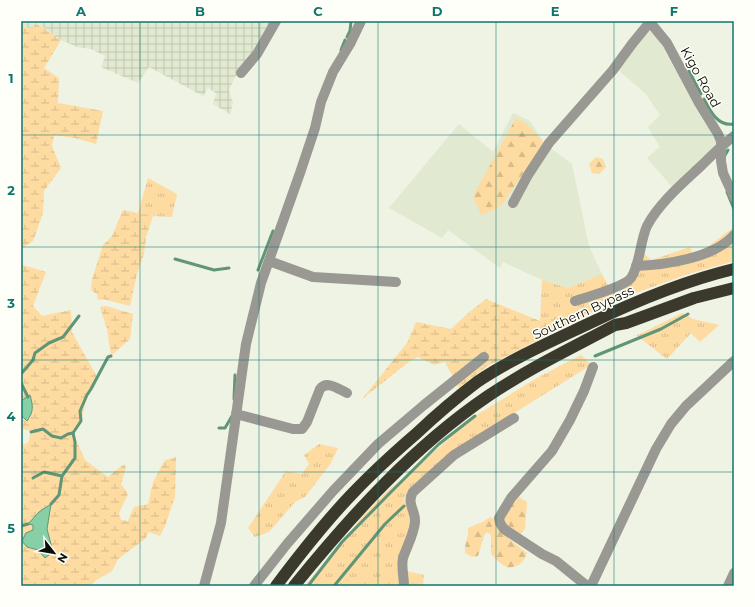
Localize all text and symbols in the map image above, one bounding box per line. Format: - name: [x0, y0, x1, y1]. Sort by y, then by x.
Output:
- text: A: [75, 3, 87, 19]
- text: B: [195, 3, 205, 19]
- text: C: [313, 3, 323, 19]
- text: D: [432, 3, 443, 19]
- text: E: [551, 3, 560, 19]
- text: F: [670, 3, 678, 19]
- street label: Kigo Road: [678, 44, 724, 110]
- text: 1: [8, 70, 14, 86]
- text: 2: [7, 182, 15, 198]
- street label: Southern Bypass: [530, 281, 636, 343]
- text: 3: [6, 295, 15, 311]
- text: 4: [7, 408, 16, 424]
- text: 5: [7, 520, 15, 536]
- north arrow: [34, 533, 74, 573]
- text: N: [54, 551, 71, 566]

